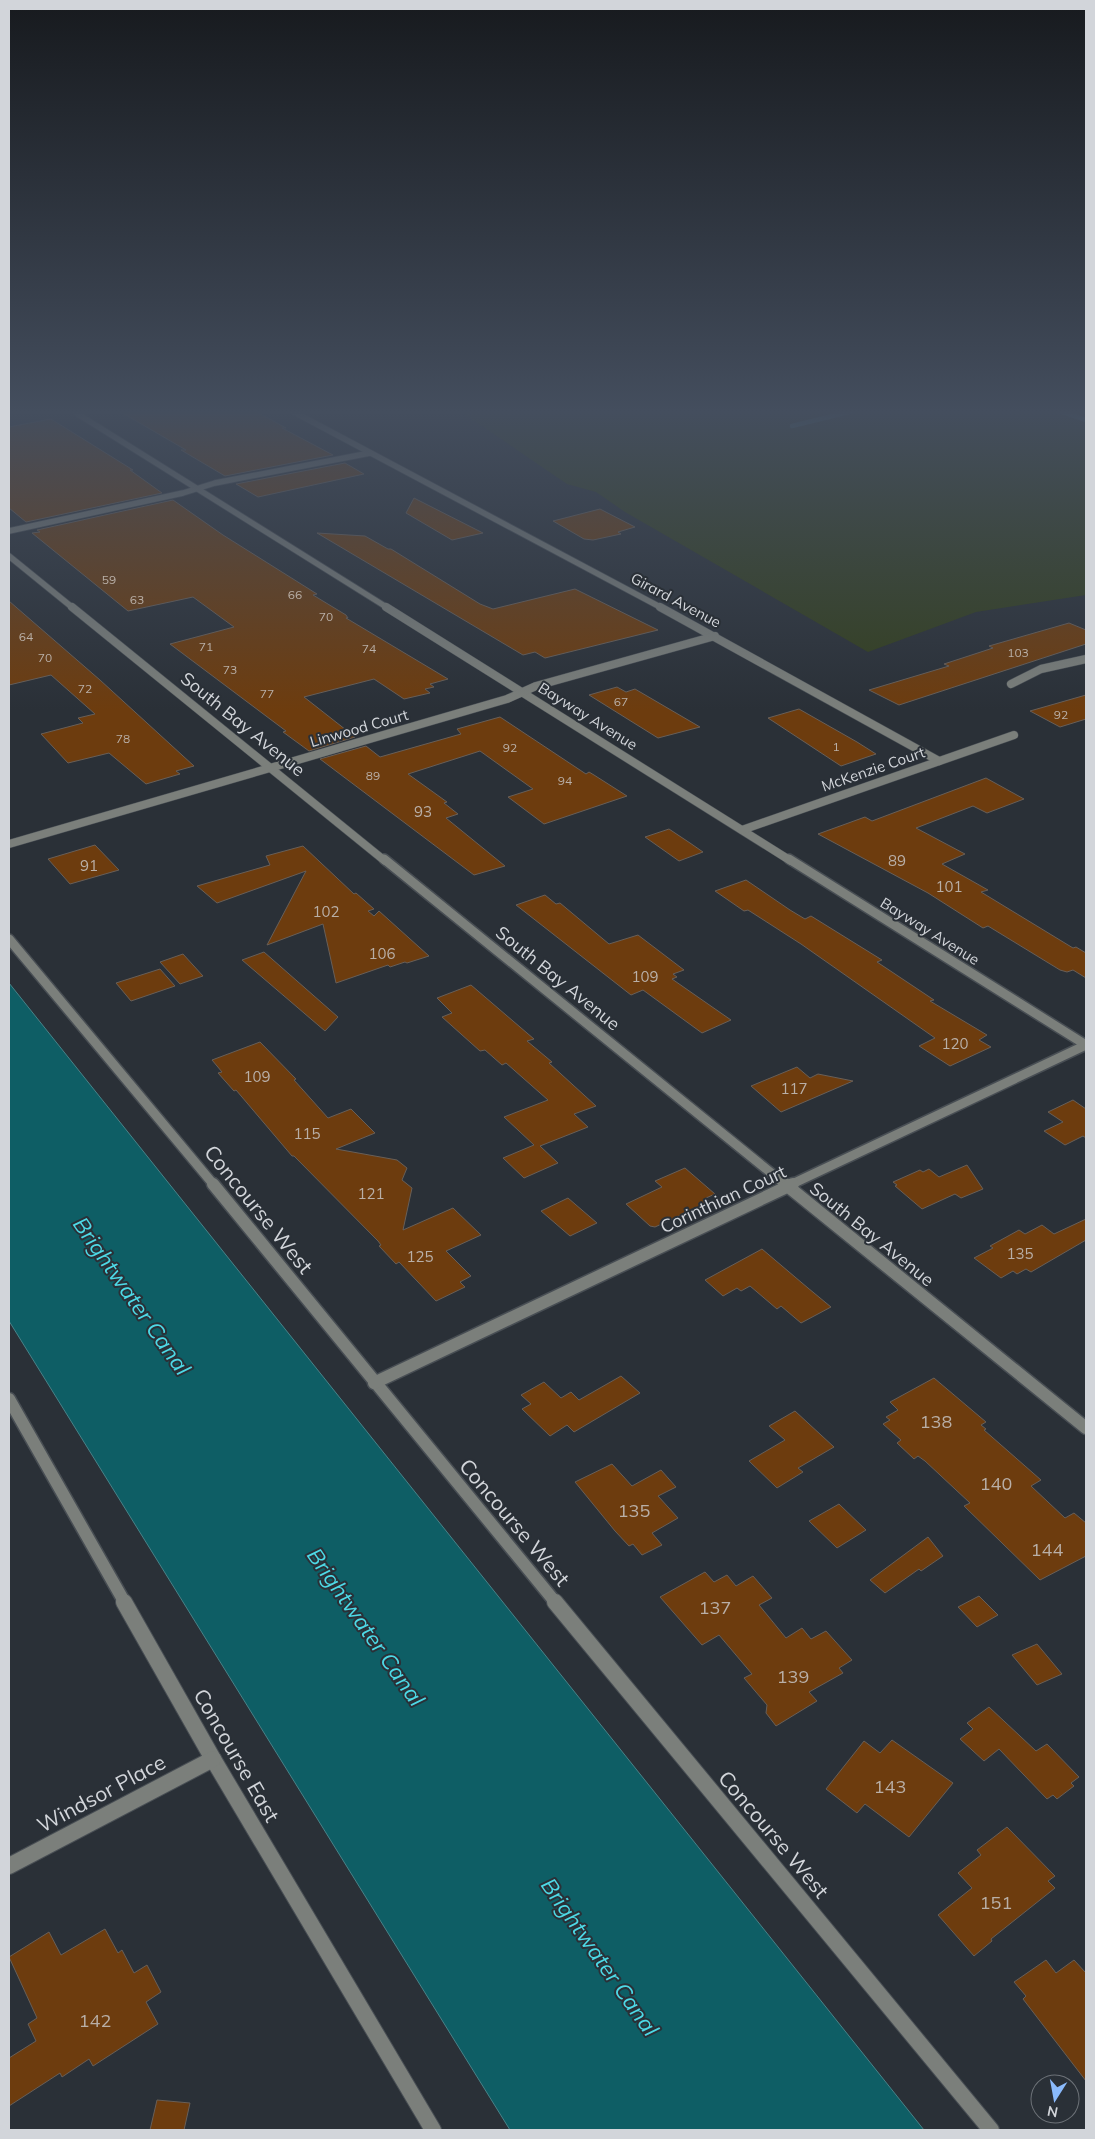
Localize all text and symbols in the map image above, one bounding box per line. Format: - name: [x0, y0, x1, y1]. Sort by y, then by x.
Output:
- street label: Girard Avenue: [628, 568, 724, 632]
- house number: 59: [102, 572, 116, 587]
- house number: 66: [288, 587, 302, 602]
- house number: 63: [130, 592, 144, 607]
- house number: 70: [319, 609, 333, 624]
- house number: 64: [19, 629, 33, 644]
- house number: 71: [199, 639, 213, 654]
- house number: 74: [362, 641, 376, 656]
- house number: 103: [1007, 645, 1029, 660]
- house number: 70: [38, 650, 52, 665]
- house number: 73: [223, 662, 237, 677]
- street label: South Bay Avenue: [176, 667, 310, 781]
- street label: Bayway Avenue: [535, 678, 641, 754]
- house number: 72: [78, 681, 92, 696]
- house number: 77: [260, 686, 274, 701]
- house number: 67: [614, 694, 628, 709]
- street label: Linwood Court: [308, 705, 410, 751]
- house number: 92: [1054, 707, 1068, 722]
- house number: 78: [116, 731, 130, 746]
- house number: 1: [832, 739, 840, 754]
- house number: 92: [503, 740, 517, 755]
- street label: McKenzie Court: [819, 742, 927, 796]
- house number: 89: [366, 768, 380, 783]
- house number: 94: [558, 773, 572, 788]
- house number: 93: [414, 802, 432, 821]
- house number: 89: [888, 851, 906, 870]
- house number: 91: [80, 856, 98, 875]
- house number: 101: [935, 877, 963, 896]
- street label: Bayway Avenue: [877, 893, 983, 969]
- house number: 102: [312, 902, 340, 921]
- street label: South Bay Avenue: [491, 921, 625, 1035]
- house number: 106: [368, 944, 396, 963]
- house number: 109: [631, 967, 659, 986]
- house number: 120: [941, 1034, 969, 1053]
- house number: 109: [243, 1067, 271, 1086]
- house number: 117: [780, 1079, 808, 1098]
- house number: 115: [293, 1124, 321, 1143]
- street label: Concourse West: [199, 1139, 319, 1279]
- street label: Corinthian Court: [656, 1160, 790, 1238]
- street label: South Bay Avenue: [805, 1177, 939, 1291]
- house number: 121: [357, 1184, 385, 1203]
- water label: Brightwater Canal: [67, 1211, 197, 1381]
- house number: 135: [1006, 1244, 1034, 1263]
- house number: 125: [406, 1247, 434, 1266]
- house number: 138: [920, 1410, 952, 1433]
- street label: Concourse West: [454, 1453, 576, 1591]
- house number: 140: [980, 1472, 1012, 1495]
- house number: 135: [618, 1499, 650, 1522]
- house number: 144: [1031, 1538, 1063, 1561]
- water label: Brightwater Canal: [301, 1542, 431, 1712]
- house number: 137: [699, 1596, 731, 1619]
- house number: 139: [777, 1665, 809, 1688]
- street label: Concourse East: [188, 1684, 286, 1826]
- street label: Windsor Place: [32, 1748, 170, 1838]
- street label: Concourse West: [713, 1765, 835, 1903]
- house number: 143: [874, 1775, 906, 1798]
- water label: Brightwater Canal: [535, 1872, 665, 2042]
- house number: 151: [980, 1891, 1012, 1914]
- house number: 142: [79, 2009, 111, 2032]
- north arrow: [1030, 2074, 1080, 2124]
- text: N: [1046, 2102, 1059, 2122]

